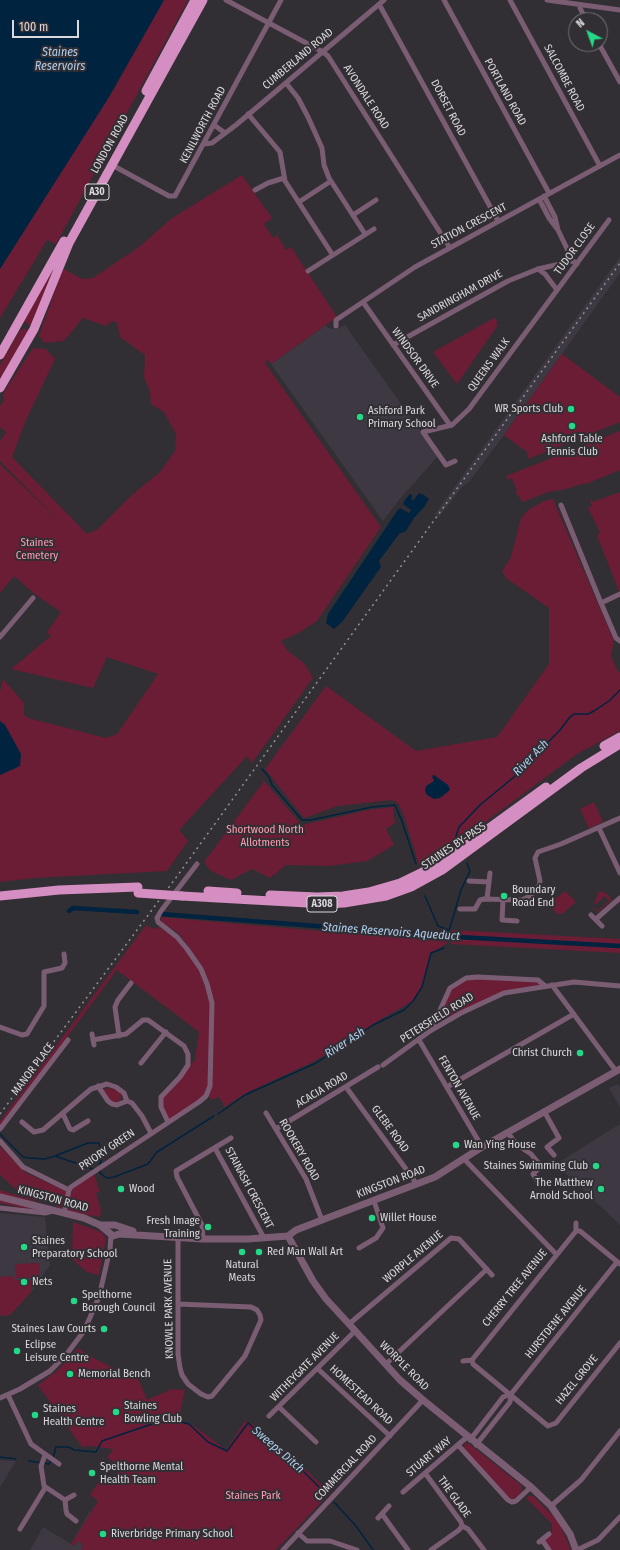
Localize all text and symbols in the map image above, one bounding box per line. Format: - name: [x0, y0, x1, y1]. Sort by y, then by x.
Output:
- scale bar: [14, 12, 81, 38]
- north arrow: [568, 12, 608, 52]
- text: N: [574, 16, 587, 30]
- text: 100 m: [19, 20, 48, 34]
- street label: CUMBERLAND ROAD: [260, 26, 336, 92]
- street label: SALCOMBE ROAD: [541, 42, 587, 114]
- water label: Staines Reservoirs: [35, 46, 85, 74]
- street label: PORTLAND ROAD: [481, 56, 529, 128]
- street label: AVONDALE ROAD: [340, 62, 392, 132]
- street label: DORSET ROAD: [428, 77, 468, 139]
- street label: KENILWORTH ROAD: [177, 84, 229, 166]
- street label: LONDON ROAD: [88, 112, 132, 176]
- road number: A30: [85, 184, 109, 200]
- street label: STATION CRESCENT: [429, 201, 509, 251]
- street label: TUDOR CLOSE: [552, 220, 598, 278]
- street label: SANDRINGHAM DRIVE: [415, 267, 505, 325]
- street label: WINDSOR DRIVE: [389, 325, 441, 391]
- street label: QUEENS WALK: [465, 336, 513, 394]
- place label: WR Sports Club: [494, 402, 563, 416]
- place label: Ashford Park Primary School: [368, 404, 436, 430]
- marker: WR Sports Club: [566, 404, 576, 414]
- marker: Ashford Park Primary School: [355, 412, 365, 422]
- marker: Ashford Table Tennis Club: [567, 421, 577, 431]
- place label: Ashford Table Tennis Club: [541, 432, 603, 458]
- park label: Staines Cemetery: [16, 536, 58, 562]
- water label: River Ash: [510, 737, 552, 779]
- street label: STAINES BY-PASS: [419, 820, 489, 872]
- park label: Shortwood North Allotments: [226, 823, 304, 849]
- place label: Boundary Road End: [512, 883, 555, 909]
- marker: Boundary Road End: [499, 891, 509, 901]
- road number: A308: [307, 896, 337, 912]
- water label: Staines Reservoirs Aqueduct: [322, 920, 460, 944]
- street label: PETERSFIELD ROAD: [398, 990, 476, 1046]
- water label: River Ash: [322, 1025, 368, 1061]
- street label: MANOR PLACE: [9, 1040, 57, 1098]
- place label: Christ Church: [512, 1046, 572, 1060]
- marker: Christ Church: [575, 1048, 585, 1058]
- street label: FENTON AVENUE: [435, 1053, 483, 1123]
- street label: ACACIA ROAD: [293, 1069, 351, 1111]
- street label: GLEBE ROAD: [369, 1103, 411, 1155]
- street label: ROOKERY ROAD: [276, 1117, 322, 1183]
- street label: PRIORY GREEN: [77, 1126, 137, 1174]
- place label: Wan Ying House: [464, 1138, 536, 1152]
- marker: Wan Ying House: [451, 1140, 461, 1150]
- street label: STAINASH CRESCENT: [222, 1145, 276, 1231]
- place label: Staines Swimming Club: [484, 1159, 588, 1173]
- marker: Staines Swimming Club: [591, 1161, 601, 1171]
- street label: KINGSTON ROAD: [355, 1163, 427, 1201]
- place label: The Matthew Arnold School: [530, 1176, 593, 1202]
- place label: Wood: [129, 1182, 155, 1196]
- street label: KINGSTON ROAD: [16, 1183, 90, 1215]
- marker: Wood: [116, 1184, 126, 1194]
- marker: The Matthew Arnold School: [596, 1184, 606, 1194]
- place label: Willet House: [380, 1211, 437, 1225]
- marker: Willet House: [367, 1213, 377, 1223]
- place label: Fresh Image Training: [146, 1214, 200, 1240]
- marker: Fresh Image Training: [203, 1222, 213, 1232]
- street label: WORPLE AVENUE: [380, 1228, 446, 1286]
- place label: Staines Preparatory School: [32, 1234, 118, 1260]
- marker: Staines Preparatory School: [19, 1242, 29, 1252]
- place label: Red Man Wall Art: [267, 1245, 343, 1259]
- marker: Natural Meats: [237, 1247, 247, 1257]
- marker: Red Man Wall Art: [254, 1247, 264, 1257]
- street label: CHERRY TREE AVENUE: [480, 1247, 550, 1329]
- place label: Natural Meats: [225, 1258, 259, 1284]
- street label: KNOWLE PARK AVENUE: [162, 1259, 176, 1359]
- place label: Nets: [32, 1275, 52, 1289]
- marker: Nets: [19, 1277, 29, 1287]
- street label: HURSTDENE AVENUE: [523, 1283, 589, 1361]
- place label: Spelthorne Borough Council: [82, 1288, 156, 1314]
- marker: Spelthorne Borough Council: [69, 1296, 79, 1306]
- place label: Staines Law Courts: [11, 1322, 96, 1336]
- marker: Staines Law Courts: [99, 1324, 109, 1334]
- street label: WITHEYGATE AVENUE: [268, 1330, 342, 1404]
- place label: Eclipse Leisure Centre: [25, 1338, 89, 1364]
- street label: WORPLE ROAD: [377, 1339, 431, 1393]
- marker: Eclipse Leisure Centre: [12, 1346, 22, 1356]
- street label: HAZEL GROVE: [553, 1353, 601, 1407]
- street label: HOMESTEAD ROAD: [327, 1362, 395, 1428]
- place label: Memorial Bench: [78, 1367, 151, 1381]
- marker: Memorial Bench: [65, 1369, 75, 1379]
- place label: Staines Bowling Club: [124, 1399, 182, 1425]
- place label: Staines Health Centre: [43, 1402, 104, 1428]
- marker: Staines Bowling Club: [111, 1407, 121, 1417]
- marker: Staines Health Centre: [30, 1410, 40, 1420]
- water label: Sweeps Ditch: [249, 1423, 307, 1477]
- street label: COMMERCIAL ROAD: [312, 1432, 380, 1504]
- street label: STUART WAY: [404, 1434, 454, 1480]
- place label: Spelthorne Mental Health Team: [100, 1460, 183, 1486]
- marker: Spelthorne Mental Health Team: [87, 1468, 97, 1478]
- street label: THE GLADE: [435, 1474, 473, 1520]
- park label: Staines Park: [225, 1489, 281, 1503]
- place label: Riverbridge Primary School: [111, 1527, 233, 1541]
- marker: Riverbridge Primary School: [98, 1529, 108, 1539]

